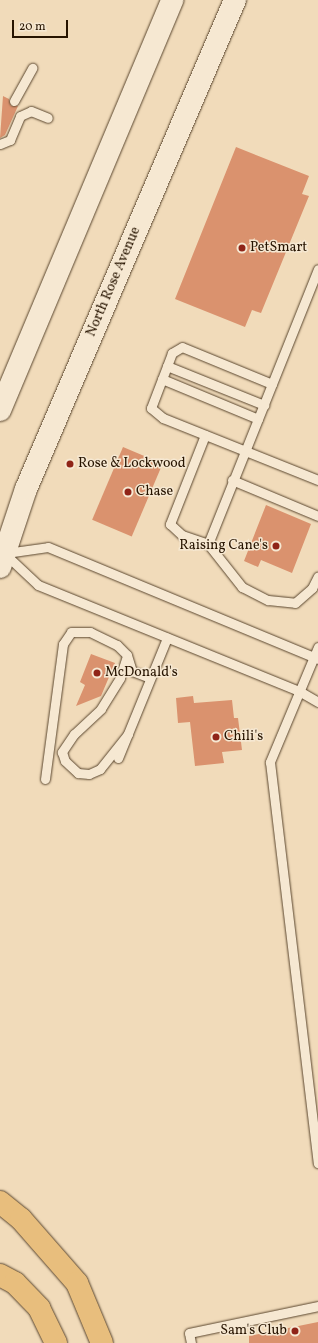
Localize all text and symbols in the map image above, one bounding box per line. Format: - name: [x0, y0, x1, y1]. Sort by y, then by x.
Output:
- scale bar: [14, 12, 70, 38]
- text: 20 m: [19, 19, 46, 35]
- street label: North Rose Avenue: [83, 225, 145, 339]
- place label: PetSmart: [250, 240, 307, 256]
- marker: PetSmart: [237, 243, 247, 253]
- place label: Rose & Lockwood: [78, 456, 186, 472]
- marker: Rose & Lockwood: [65, 459, 75, 469]
- place label: Chase: [136, 484, 173, 500]
- marker: Chase: [123, 487, 133, 497]
- place label: Raising Cane's: [179, 538, 268, 554]
- marker: Raising Cane's: [271, 541, 281, 551]
- place label: McDonald's: [105, 665, 178, 681]
- marker: McDonald's: [92, 668, 102, 678]
- place label: Chili's: [224, 729, 263, 745]
- marker: Chili's: [211, 732, 221, 742]
- place label: Sam's Club: [220, 1323, 287, 1339]
- marker: Sam's Club: [290, 1326, 300, 1336]

